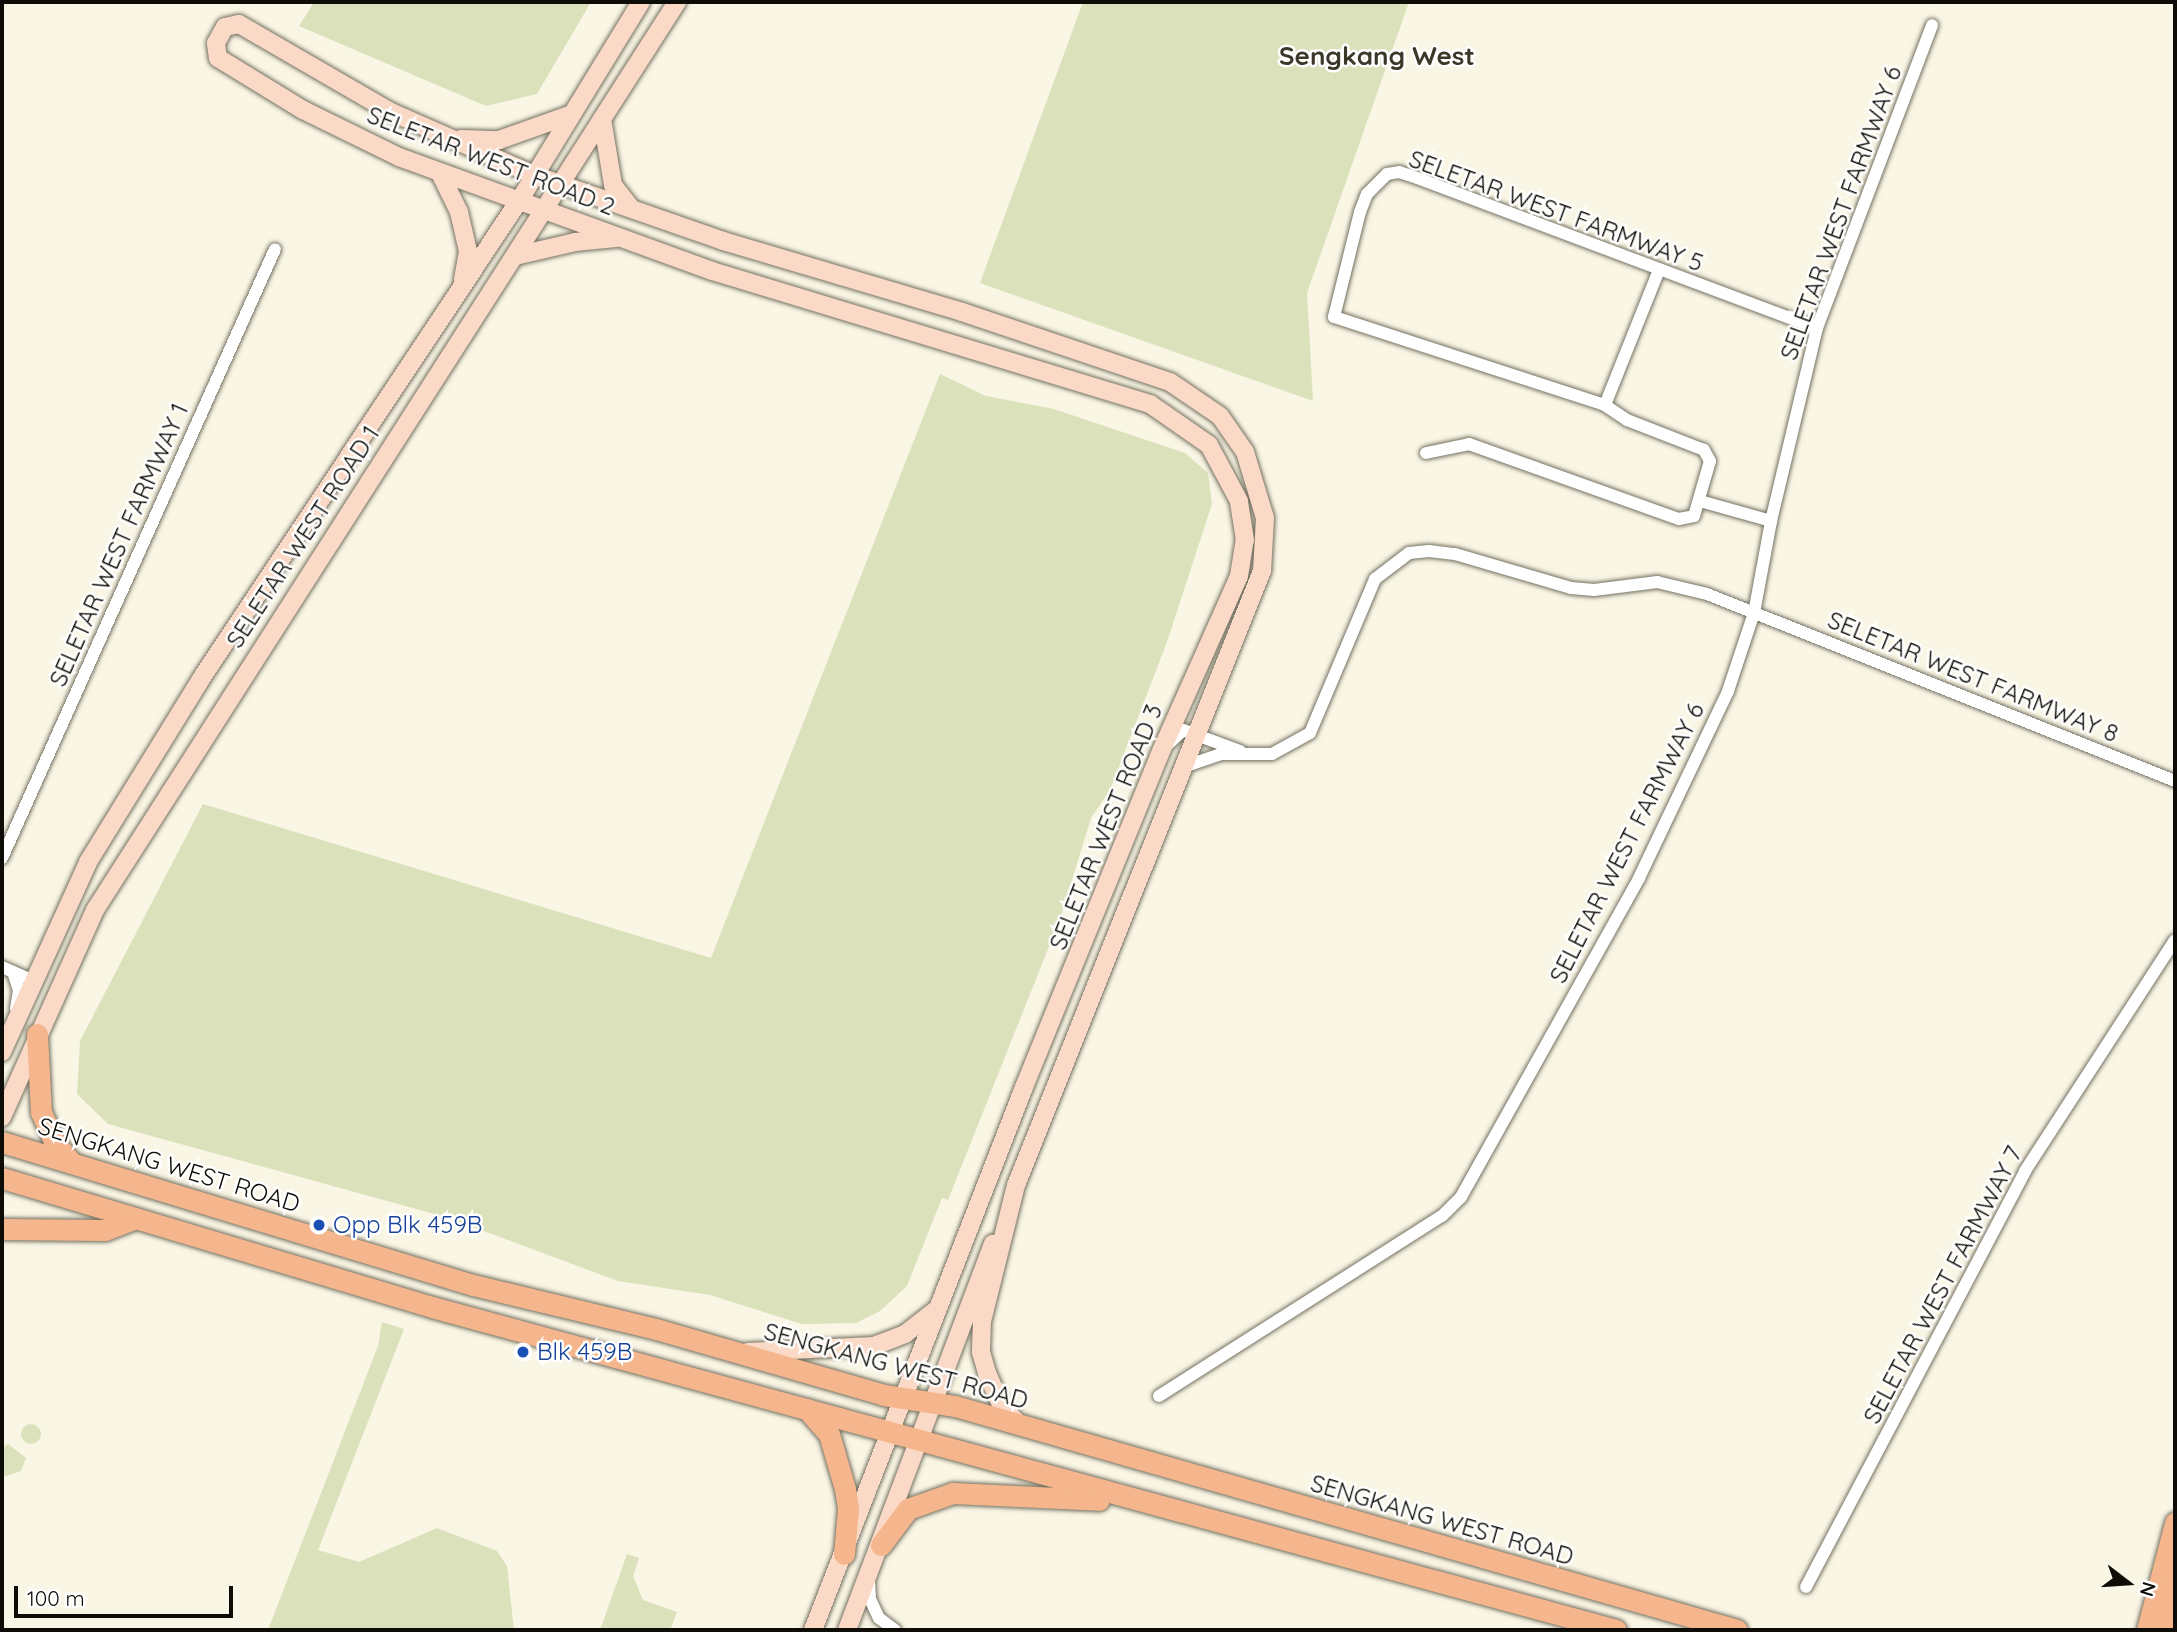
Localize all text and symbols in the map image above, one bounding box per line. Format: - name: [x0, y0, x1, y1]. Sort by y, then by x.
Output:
- district label: Sengkang West: [1279, 40, 1475, 72]
- street label: SELETAR WEST FARMWAY 6: [1774, 62, 1908, 364]
- street label: SELETAR WEST ROAD 2: [363, 100, 619, 222]
- street label: SELETAR WEST FARMWAY 5: [1405, 144, 1707, 278]
- street label: SELETAR WEST FARMWAY 1: [43, 399, 195, 691]
- street label: SELETAR WEST ROAD 1: [220, 421, 386, 653]
- street label: SELETAR WEST FARMWAY 8: [1824, 605, 2122, 749]
- street label: SELETAR WEST FARMWAY 6: [1544, 698, 1710, 988]
- street label: SELETAR WEST ROAD 3: [1044, 700, 1168, 954]
- street label: SENGKANG WEST ROAD: [35, 1111, 303, 1219]
- street label: SELETAR WEST FARMWAY 7: [1858, 1141, 2028, 1429]
- place label: Opp Blk 459B: [333, 1211, 482, 1239]
- marker: Opp Blk 459B: [311, 1217, 327, 1233]
- street label: SENGKANG WEST ROAD: [761, 1317, 1031, 1415]
- place label: Blk 459B: [537, 1338, 632, 1366]
- marker: Blk 459B: [515, 1344, 531, 1360]
- street label: SENGKANG WEST ROAD: [1307, 1469, 1577, 1571]
- north arrow: [2093, 1548, 2163, 1618]
- scale bar: [18, 1572, 236, 1616]
- text: N: [2135, 1579, 2162, 1599]
- text: 100 m: [27, 1585, 85, 1611]

